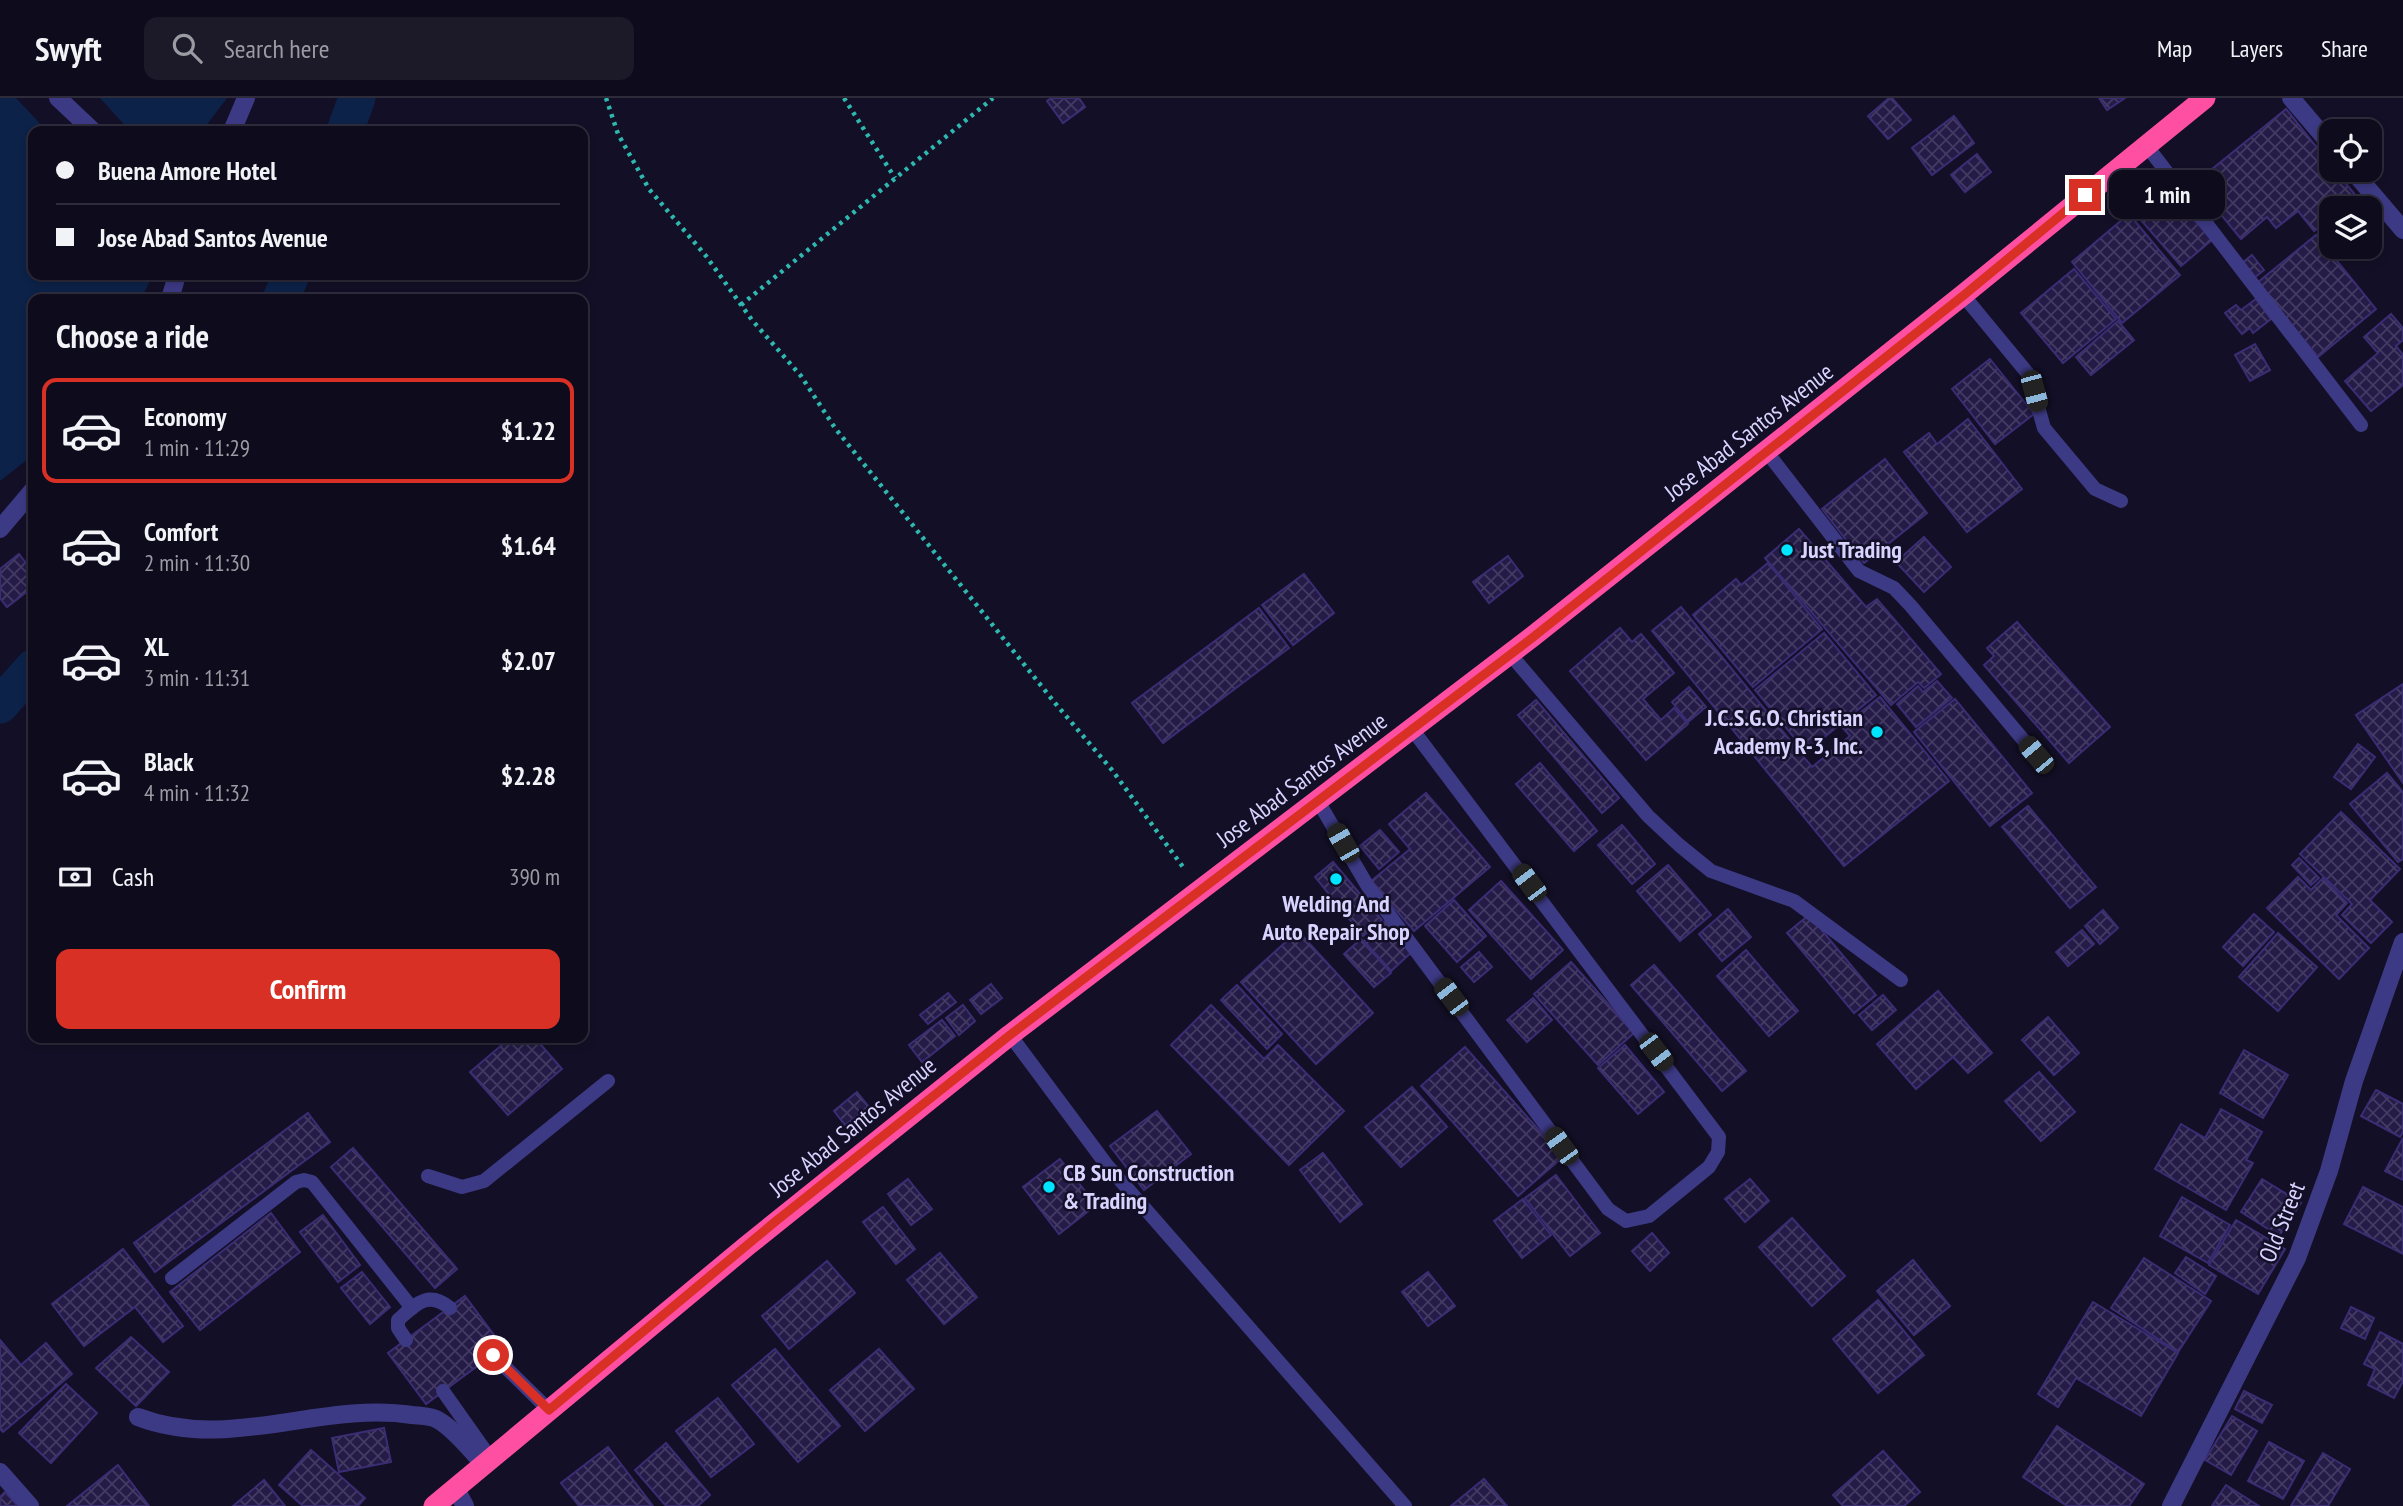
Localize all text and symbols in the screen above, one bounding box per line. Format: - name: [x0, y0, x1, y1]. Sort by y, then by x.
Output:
- search box: [144, 17, 634, 80]
- text: Swyft: [35, 27, 102, 70]
- icon: search: [168, 29, 206, 67]
- text: Search here: [224, 32, 329, 65]
- text: Map: [2157, 33, 2192, 64]
- text: Layers: [2230, 33, 2283, 64]
- text: Share: [2321, 33, 2368, 64]
- map controls: [2319, 119, 2382, 259]
- button: locate: [2319, 119, 2382, 182]
- text: Buena Amore Hotel: [98, 154, 277, 187]
- callout: 1 min: [2110, 170, 2225, 220]
- route end: [2069, 179, 2101, 211]
- text: 1 min: [2144, 180, 2190, 209]
- button: layers: [2319, 196, 2382, 259]
- text: Jose Abad Santos Avenue: [98, 221, 328, 254]
- text: Choose a ride: [56, 315, 209, 357]
- street label: Jose Abad Santos Avenue: [1657, 356, 1839, 508]
- car: [2019, 368, 2050, 414]
- icon: car: [60, 399, 123, 462]
- text: Economy: [144, 400, 226, 433]
- text: $1.22: [501, 414, 556, 447]
- text: 1 min · 11:29: [144, 433, 250, 462]
- icon: car: [60, 514, 123, 577]
- text: Comfort: [144, 515, 218, 548]
- text: $1.64: [501, 529, 556, 562]
- place label: Just Trading: [1800, 534, 1902, 565]
- marker: Just Trading: [1779, 542, 1795, 558]
- text: 2 min · 11:30: [144, 548, 250, 577]
- icon: car: [60, 629, 123, 692]
- text: XL: [144, 630, 169, 663]
- text: $2.07: [501, 644, 556, 677]
- text: 3 min · 11:31: [144, 663, 250, 692]
- place label: J.C.S.G.O. Christian Academy R-3, Inc.: [1705, 702, 1863, 761]
- street label: Jose Abad Santos Avenue: [1209, 705, 1393, 855]
- marker: J.C.S.G.O. Christian Academy R-3, Inc.: [1869, 724, 1885, 740]
- car: [2015, 732, 2058, 778]
- icon: car: [60, 744, 123, 807]
- text: Black: [144, 745, 194, 778]
- text: $2.28: [501, 759, 556, 792]
- text: 4 min · 11:32: [144, 778, 250, 807]
- car: [1324, 820, 1363, 866]
- icon: cash: [56, 858, 94, 896]
- text: Cash: [112, 860, 154, 893]
- car: [1508, 860, 1551, 906]
- text: 390 m: [509, 862, 560, 891]
- marker: Welding And Auto Repair Shop: [1328, 871, 1344, 887]
- place label: Welding And Auto Repair Shop: [1261, 888, 1410, 947]
- button: Confirm: [56, 949, 560, 1029]
- car: [1430, 974, 1473, 1020]
- car: [1635, 1029, 1678, 1075]
- street label: Jose Abad Santos Avenue: [762, 1050, 942, 1204]
- car: [1541, 1123, 1582, 1169]
- place label: CB Sun Construction & Trading: [1063, 1157, 1234, 1216]
- street label: Old Street: [2251, 1177, 2312, 1267]
- marker: CB Sun Construction & Trading: [1041, 1179, 1057, 1195]
- route start: [477, 1339, 509, 1371]

